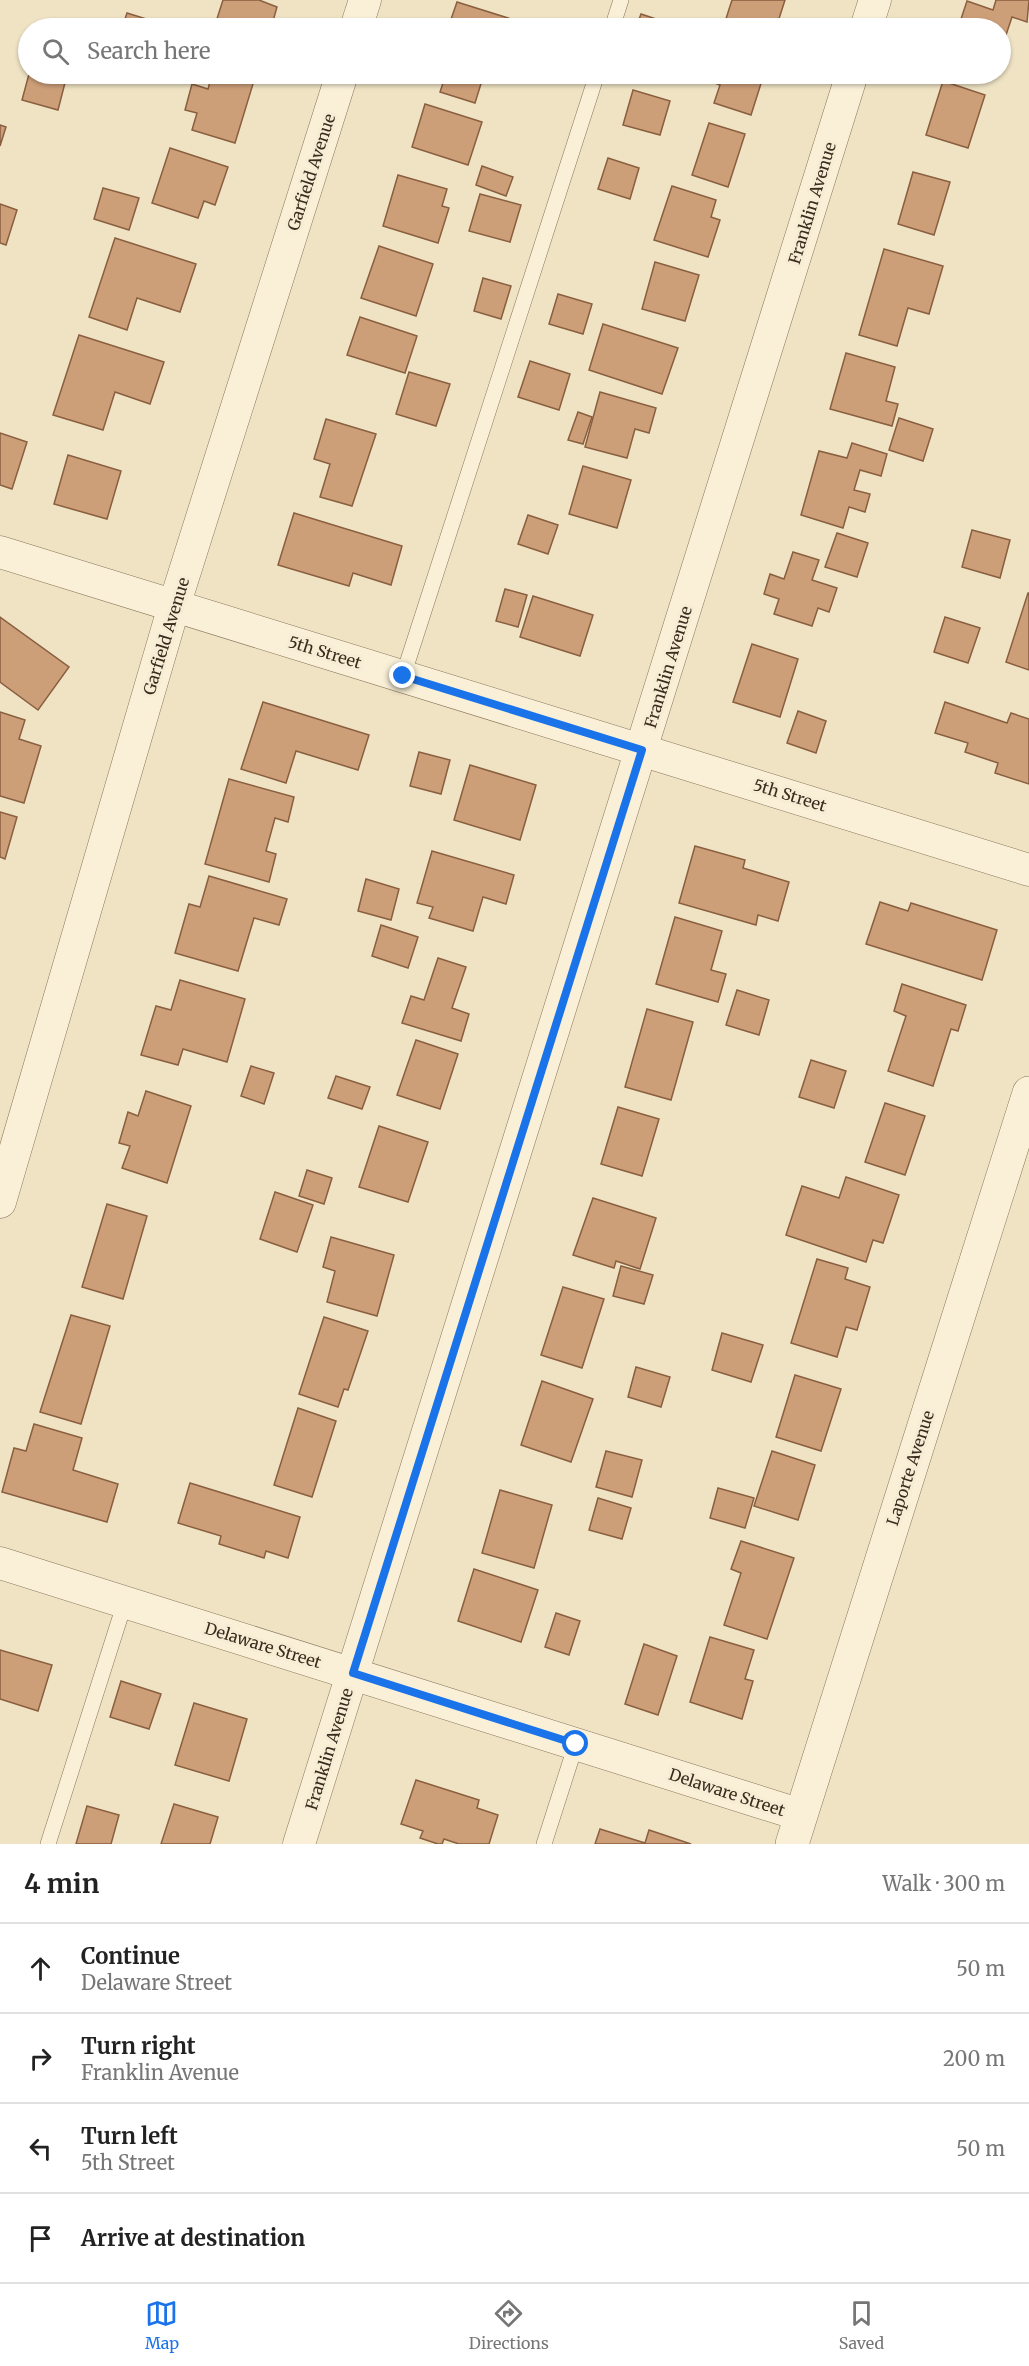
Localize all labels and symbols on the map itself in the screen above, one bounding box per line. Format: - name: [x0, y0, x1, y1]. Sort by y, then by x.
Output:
- street label: Garfield Avenue: [283, 111, 339, 233]
- street label: Franklin Avenue: [784, 140, 840, 266]
- street label: Garfield Avenue: [139, 575, 193, 697]
- street label: Franklin Avenue: [640, 604, 696, 730]
- street label: 5th Street: [286, 631, 365, 673]
- route end: [389, 662, 415, 688]
- street label: 5th Street: [751, 774, 830, 816]
- street label: Laporte Avenue: [882, 1408, 938, 1528]
- street label: Delaware Street: [202, 1618, 324, 1672]
- street label: Franklin Avenue: [301, 1686, 357, 1812]
- route start: [562, 1730, 588, 1756]
- street label: Delaware Street: [666, 1764, 788, 1820]

